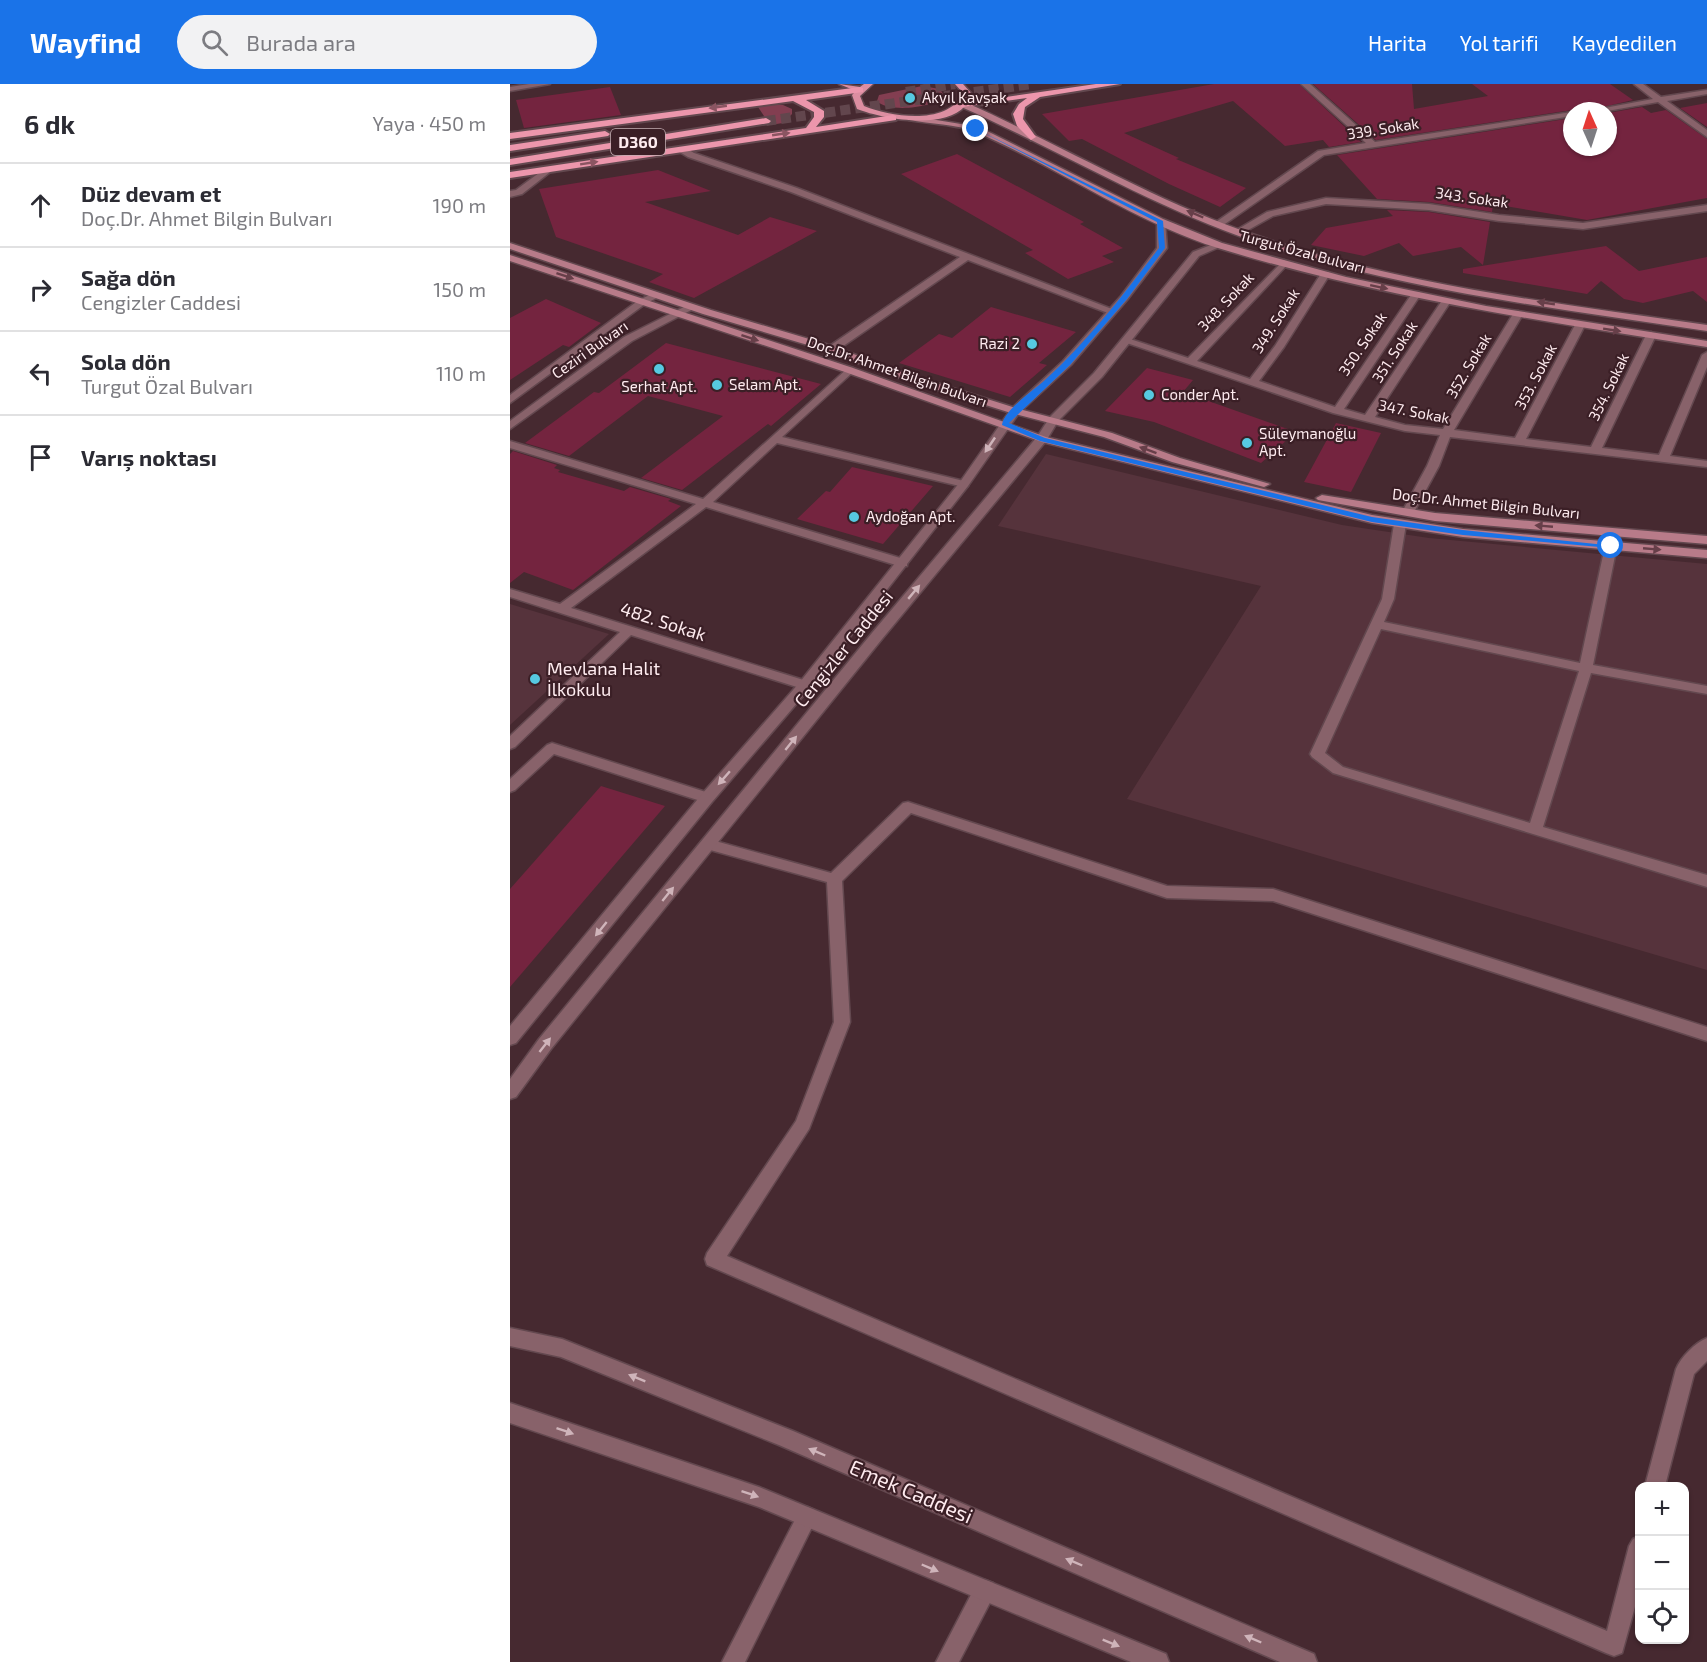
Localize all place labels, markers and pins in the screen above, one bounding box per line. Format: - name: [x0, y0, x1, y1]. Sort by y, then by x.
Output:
- place label: Akyıl Kavşak: [922, 88, 1007, 107]
- marker: Akyıl Kavşak: [903, 91, 917, 105]
- place label: Razi 2: [979, 334, 1020, 352]
- marker: Razi 2: [1025, 337, 1039, 351]
- marker: Serhat Apt.: [652, 362, 666, 376]
- place label: Selam Apt.: [729, 375, 801, 393]
- place label: Serhat Apt.: [621, 377, 697, 395]
- marker: Selam Apt.: [710, 378, 724, 392]
- place label: Conder Apt.: [1161, 385, 1239, 403]
- marker: Conder Apt.: [1142, 388, 1156, 402]
- place label: Süleymanoğlu Apt.: [1259, 424, 1356, 459]
- marker: Süleymanoğlu Apt.: [1240, 436, 1254, 450]
- place label: Aydoğan Apt.: [866, 507, 955, 525]
- marker: Aydoğan Apt.: [847, 510, 861, 524]
- place label: Mevlana Halit İlkokulu: [547, 657, 660, 700]
- marker: Mevlana Halit İlkokulu: [528, 672, 542, 686]

